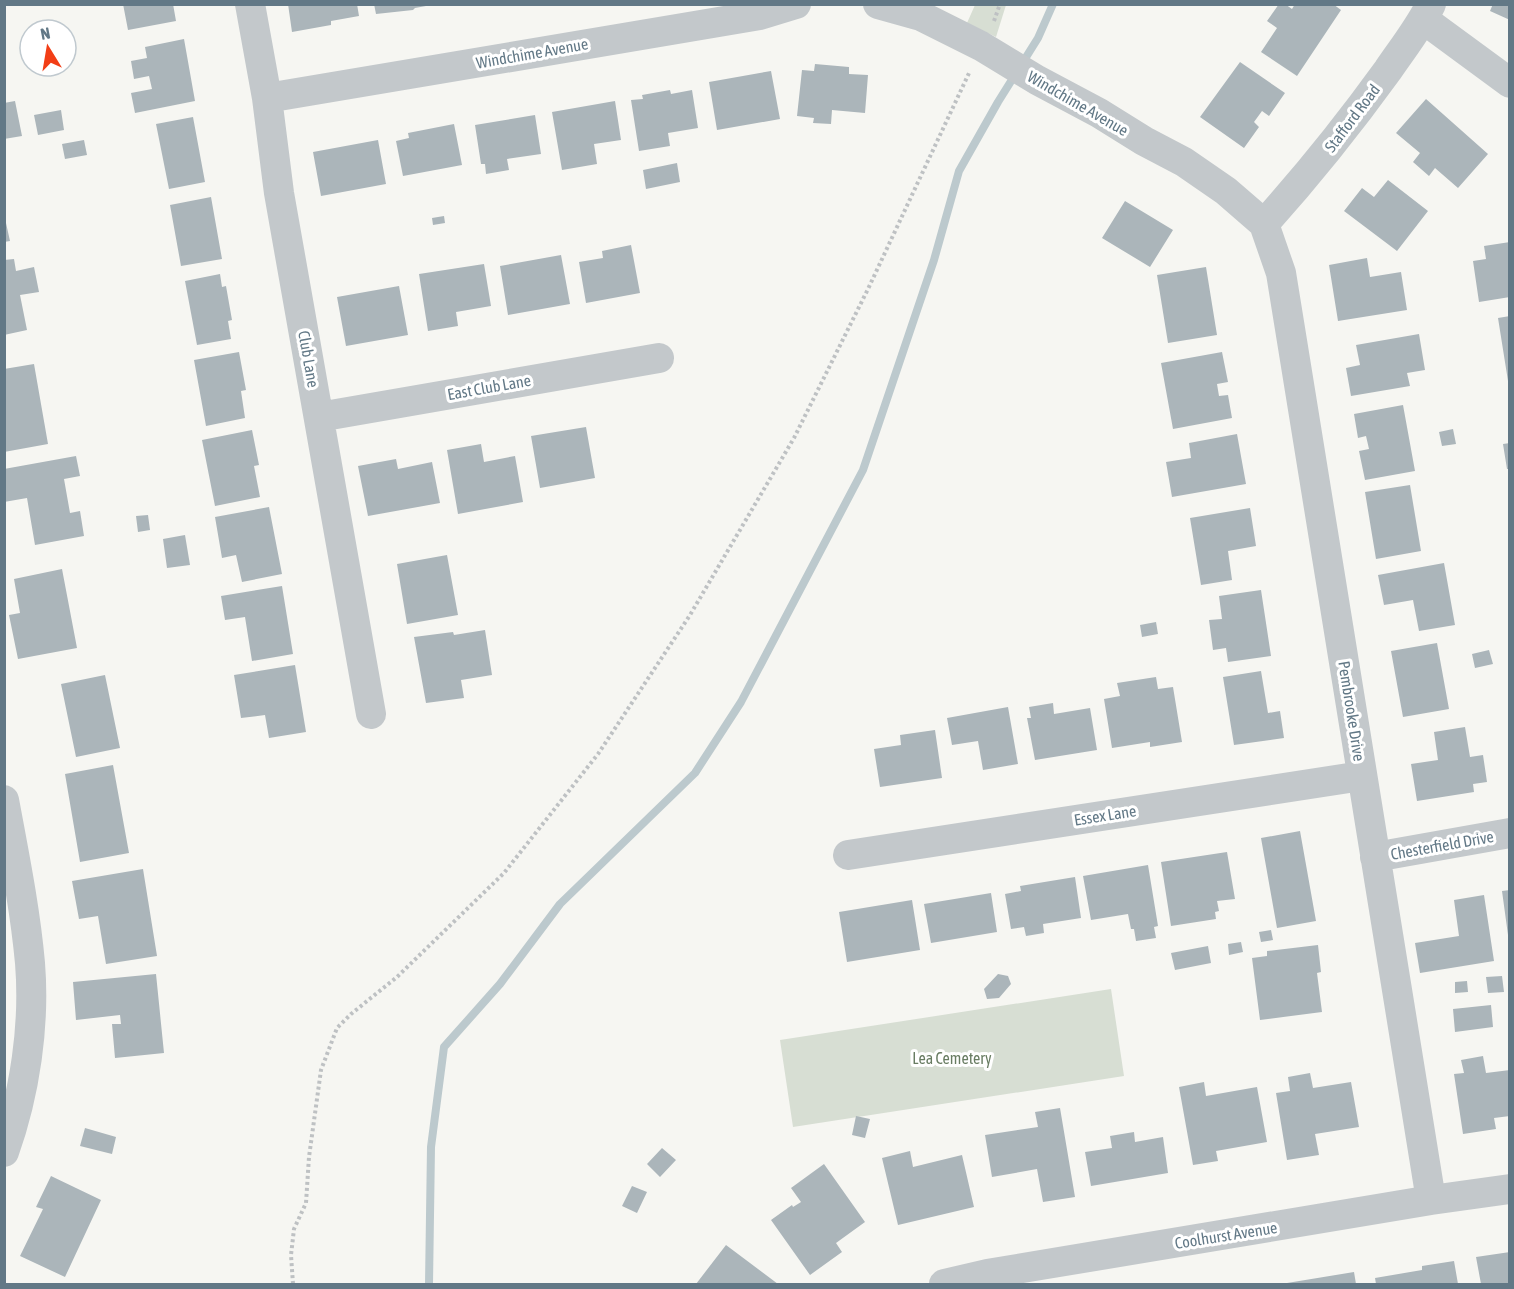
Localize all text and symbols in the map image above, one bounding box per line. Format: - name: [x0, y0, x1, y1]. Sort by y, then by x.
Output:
- north arrow: [18, 18, 78, 78]
- text: N: [39, 24, 51, 43]
- street label: Windchime Avenue: [475, 34, 589, 72]
- street label: Windchime Avenue: [1024, 67, 1132, 139]
- street label: Stafford Road: [1321, 81, 1383, 155]
- street label: Club Lane: [295, 329, 323, 389]
- street label: East Club Lane: [446, 371, 532, 403]
- street label: Pembrooke Drive: [1335, 660, 1369, 762]
- street label: Essex Lane: [1073, 801, 1137, 829]
- street label: Chesterfield Drive: [1389, 827, 1495, 863]
- park label: Lea Cemetery: [912, 1049, 992, 1068]
- street label: Coolhurst Avenue: [1174, 1218, 1278, 1252]

